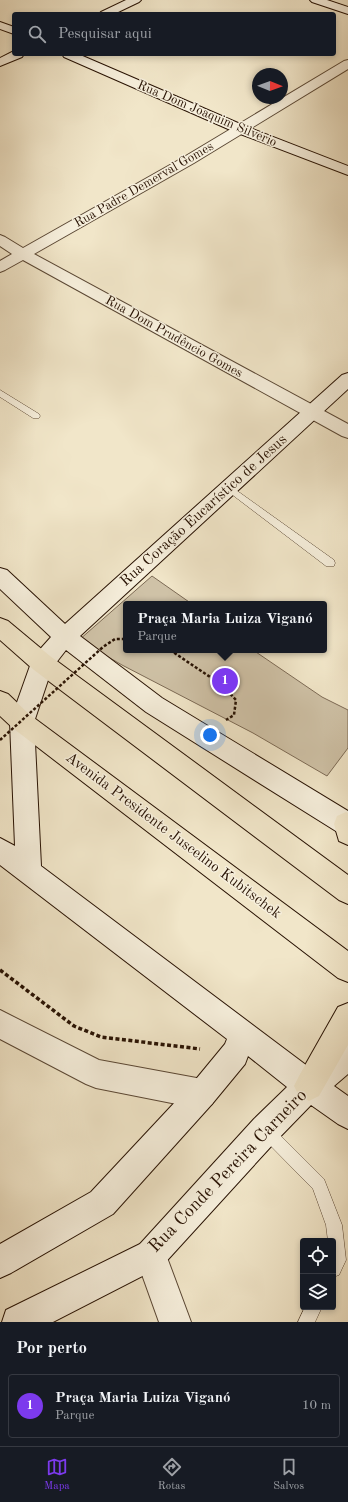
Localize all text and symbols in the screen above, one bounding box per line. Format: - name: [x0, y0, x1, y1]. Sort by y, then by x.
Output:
- search box: [12, 12, 336, 56]
- icon: search: [26, 23, 48, 45]
- text: Pesquisar aqui: [58, 27, 152, 42]
- north arrow: [252, 68, 288, 104]
- street label: Rua Dom Joaquim Silvério: [135, 79, 279, 149]
- street label: Rua Padre Demerval Gomes: [72, 140, 216, 230]
- street label: Rua Dom Prudêncio Gomes: [103, 294, 245, 380]
- street label: Rua Coração Eucarístico de Jesus: [118, 432, 290, 590]
- popup: [123, 601, 327, 653]
- text: Praça Maria Luiza Viganó: [137, 612, 313, 627]
- text: Parque: [137, 630, 177, 643]
- pin: 1: [212, 666, 238, 696]
- your location: [200, 725, 220, 745]
- street label: Avenida Presidente Juscelino Kubitschek: [63, 750, 284, 922]
- street label: Rua Conde Pereira Carneiro: [146, 1086, 311, 1256]
- map controls: [300, 1238, 336, 1310]
- button: locate: [300, 1238, 336, 1274]
- button: layers: [300, 1274, 336, 1310]
- text: Por perto: [16, 1340, 87, 1357]
- text: Praça Maria Luiza Viganó: [55, 1391, 231, 1406]
- text: 1: [26, 1399, 34, 1412]
- text: 10 m: [302, 1399, 331, 1412]
- text: Parque: [55, 1409, 94, 1422]
- tab: Mapa: [44, 1456, 70, 1494]
- tab: Rotas: [158, 1456, 185, 1494]
- tab: Salvos: [273, 1456, 304, 1494]

